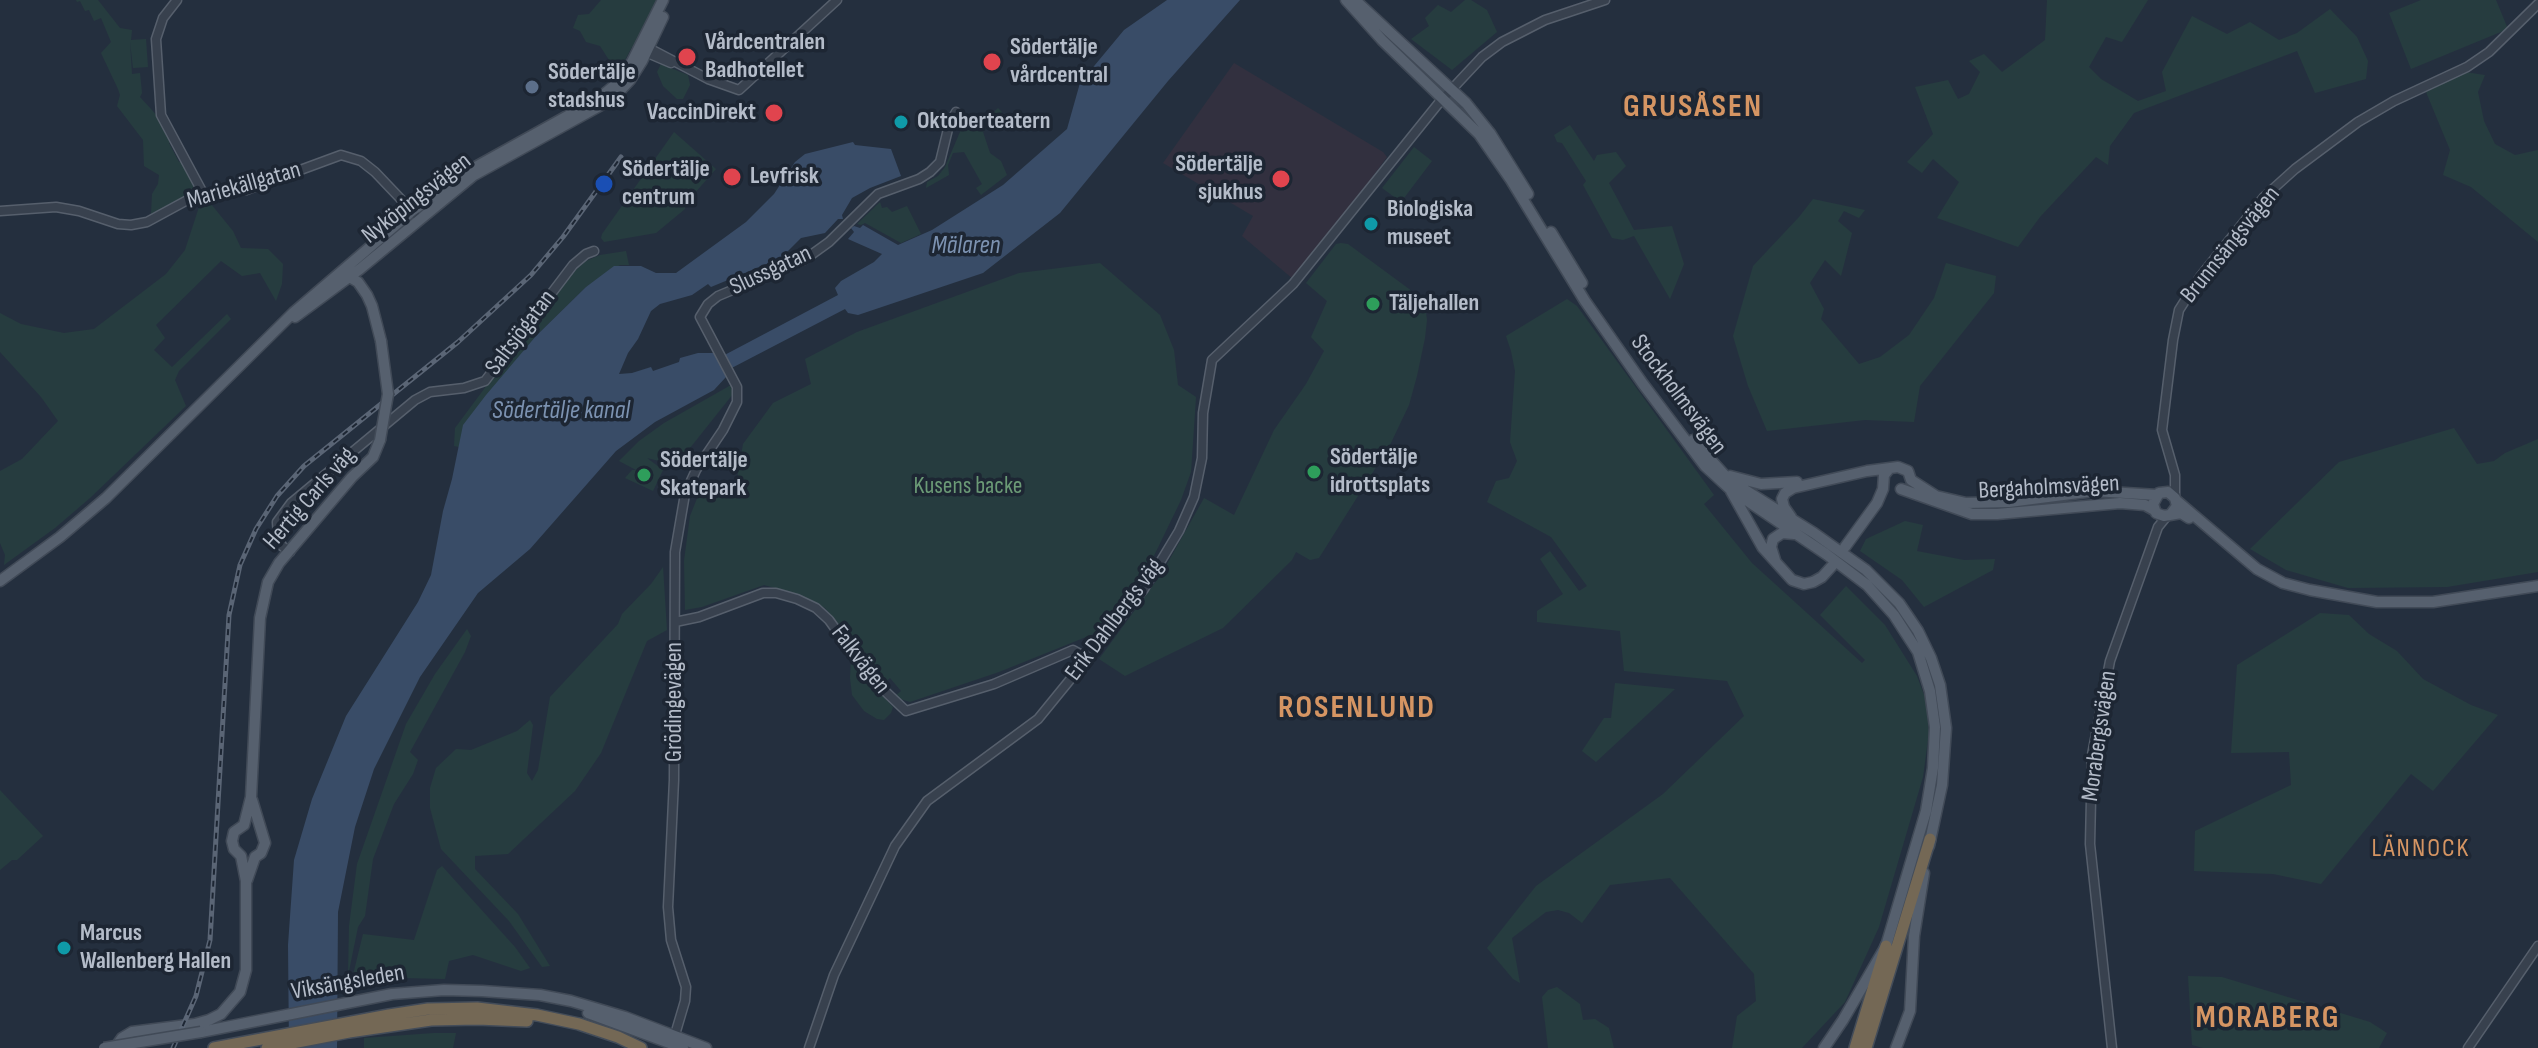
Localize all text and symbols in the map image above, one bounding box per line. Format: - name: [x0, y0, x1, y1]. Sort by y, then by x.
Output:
- place label: Vårdcentralen Badhotellet: [705, 29, 825, 85]
- place label: Södertälje vårdcentral: [1010, 34, 1108, 90]
- marker: Vårdcentralen Badhotellet: [676, 46, 698, 68]
- marker: Södertälje vårdcentral: [981, 51, 1003, 73]
- place label: Södertälje stadshus: [548, 59, 636, 115]
- marker: Södertälje stadshus: [523, 78, 541, 96]
- district label: GRUSÅSEN: [1623, 89, 1763, 127]
- place label: VaccinDirekt: [647, 99, 756, 127]
- marker: VaccinDirekt: [763, 102, 785, 124]
- place label: Oktoberteatern: [917, 108, 1050, 136]
- marker: Oktoberteatern: [892, 113, 910, 131]
- street label: Nyköpingsvägen: [357, 147, 477, 251]
- place label: Södertälje sjukhus: [1175, 151, 1263, 207]
- street label: Mariekällgatan: [184, 156, 304, 216]
- place label: Södertälje centrum: [622, 156, 710, 212]
- place label: Levfrisk: [750, 163, 819, 191]
- marker: Levfrisk: [721, 166, 743, 188]
- marker: Södertälje sjukhus: [1270, 168, 1292, 190]
- marker: Södertälje centrum: [593, 173, 615, 195]
- street label: Brunnsängsvägen: [2175, 181, 2287, 309]
- place label: Biologiska museet: [1387, 196, 1473, 252]
- marker: Biologiska museet: [1362, 215, 1380, 233]
- water label: Mälaren: [932, 230, 1000, 262]
- street label: Slussgatan: [726, 240, 816, 302]
- street label: Saltsjögatan: [480, 285, 562, 381]
- place label: Täljehallen: [1389, 290, 1479, 318]
- marker: Täljehallen: [1364, 295, 1382, 313]
- street label: Stockholmsvägen: [1624, 329, 1732, 461]
- water label: Södertälje kanal: [492, 395, 630, 427]
- street label: Hertig Carls väg: [258, 442, 362, 556]
- place label: Södertälje idrottsplats: [1330, 444, 1430, 500]
- place label: Södertälje Skatepark: [660, 447, 748, 503]
- marker: Södertälje idrottsplats: [1305, 463, 1323, 481]
- marker: Södertälje Skatepark: [635, 466, 653, 484]
- street label: Bergaholmsvägen: [1978, 470, 2120, 506]
- park label: Kusens backe: [914, 473, 1022, 501]
- street label: Erik Dahlbergs väg: [1060, 553, 1170, 687]
- street label: Falkvägen: [824, 620, 896, 700]
- street label: Grödingevägen: [661, 642, 689, 762]
- street label: Morabergsvägen: [2077, 669, 2123, 803]
- district label: ROSENLUND: [1278, 690, 1436, 728]
- district label: LÄNNOCK: [2372, 833, 2470, 865]
- place label: Marcus Wallenberg Hallen: [80, 920, 231, 976]
- marker: Marcus Wallenberg Hallen: [55, 939, 73, 957]
- street label: Viksängsleden: [289, 959, 407, 1007]
- district label: MORABERG: [2195, 1000, 2341, 1038]

